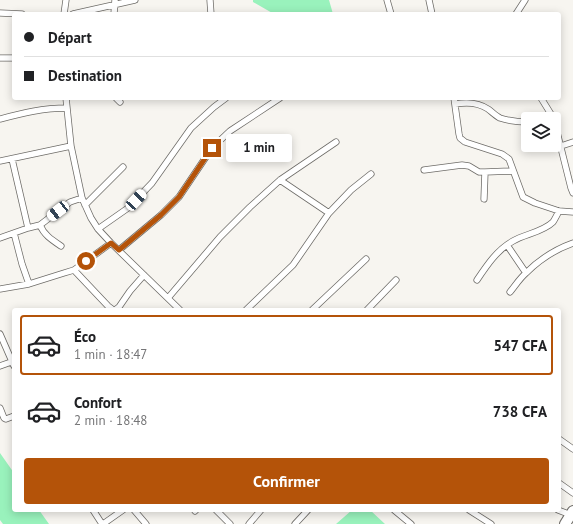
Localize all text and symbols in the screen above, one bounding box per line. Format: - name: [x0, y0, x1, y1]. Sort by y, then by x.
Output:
- text: Départ: [48, 28, 92, 47]
- text: Destination: [48, 66, 122, 85]
- map controls: [521, 112, 561, 152]
- button: layers: [521, 112, 561, 152]
- callout: 1 min: [226, 134, 292, 162]
- route end: [203, 139, 221, 157]
- text: 1 min: [243, 139, 275, 156]
- car: [123, 187, 149, 213]
- car: [45, 199, 71, 223]
- route start: [77, 252, 95, 270]
- icon: car: [26, 327, 62, 363]
- text: Éco: [74, 327, 96, 346]
- text: 547 CFA: [494, 336, 547, 355]
- text: 1 min · 18:47: [74, 346, 147, 363]
- icon: car: [26, 393, 62, 429]
- text: Confort: [74, 393, 122, 412]
- text: 738 CFA: [493, 402, 547, 421]
- text: 2 min · 18:48: [74, 412, 147, 429]
- button: Confirmer: [24, 458, 549, 504]

